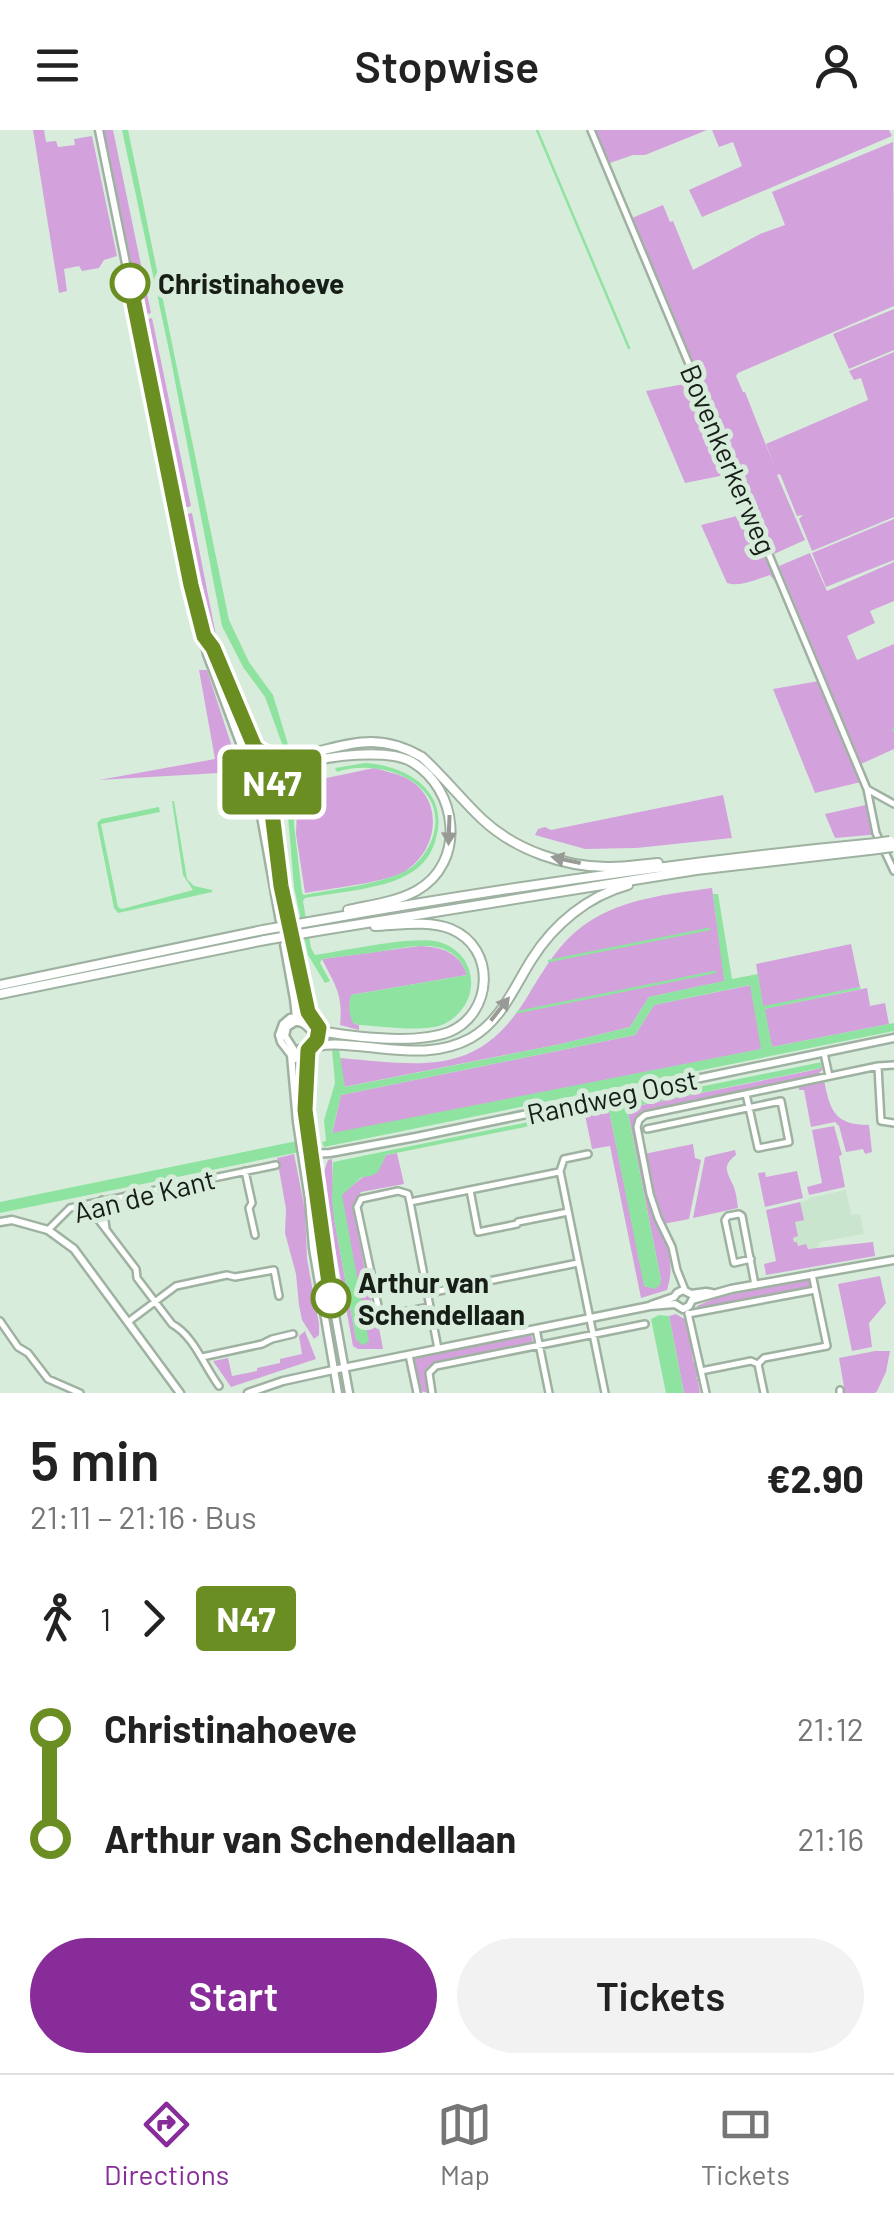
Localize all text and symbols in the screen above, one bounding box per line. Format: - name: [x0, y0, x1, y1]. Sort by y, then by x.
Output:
- icon: menu: [30, 38, 85, 93]
- text: Stopwise: [355, 38, 539, 92]
- icon: person: [809, 38, 864, 93]
- marker: Christinahoeve: [111, 264, 149, 302]
- place label: Christinahoeve: [158, 266, 344, 300]
- street label: Bovenkerkerweg: [674, 359, 784, 559]
- line badge: N47: [214, 750, 330, 814]
- text: N47: [242, 761, 302, 803]
- one-way arrow: [441, 815, 457, 846]
- one-way arrow: [550, 852, 581, 868]
- one-way arrow: [489, 997, 510, 1022]
- street label: Randweg Oost: [524, 1061, 700, 1131]
- street label: Aan de Kant: [70, 1161, 218, 1229]
- place label: Arthur van Schendellaan: [358, 1265, 525, 1331]
- marker: Arthur van Schendellaan: [312, 1279, 350, 1317]
- text: 5 min: [30, 1426, 160, 1492]
- text: €2.90: [767, 1455, 864, 1501]
- text: 21:11 – 21:16 · Bus: [30, 1497, 257, 1535]
- icon: walk: [30, 1591, 85, 1646]
- icon: forward: [126, 1591, 181, 1646]
- text: N47: [216, 1597, 276, 1639]
- text: 1: [100, 1599, 111, 1637]
- text: Christinahoeve: [104, 1705, 357, 1751]
- text: 21:12: [797, 1709, 864, 1747]
- text: Arthur van Schendellaan: [104, 1815, 516, 1861]
- text: 21:16: [798, 1819, 864, 1857]
- button: Start: [30, 1938, 437, 2053]
- button: Tickets: [457, 1938, 864, 2053]
- tab: Directions: [104, 2097, 229, 2191]
- tab: Map: [437, 2097, 492, 2191]
- tab: Tickets: [701, 2097, 790, 2191]

